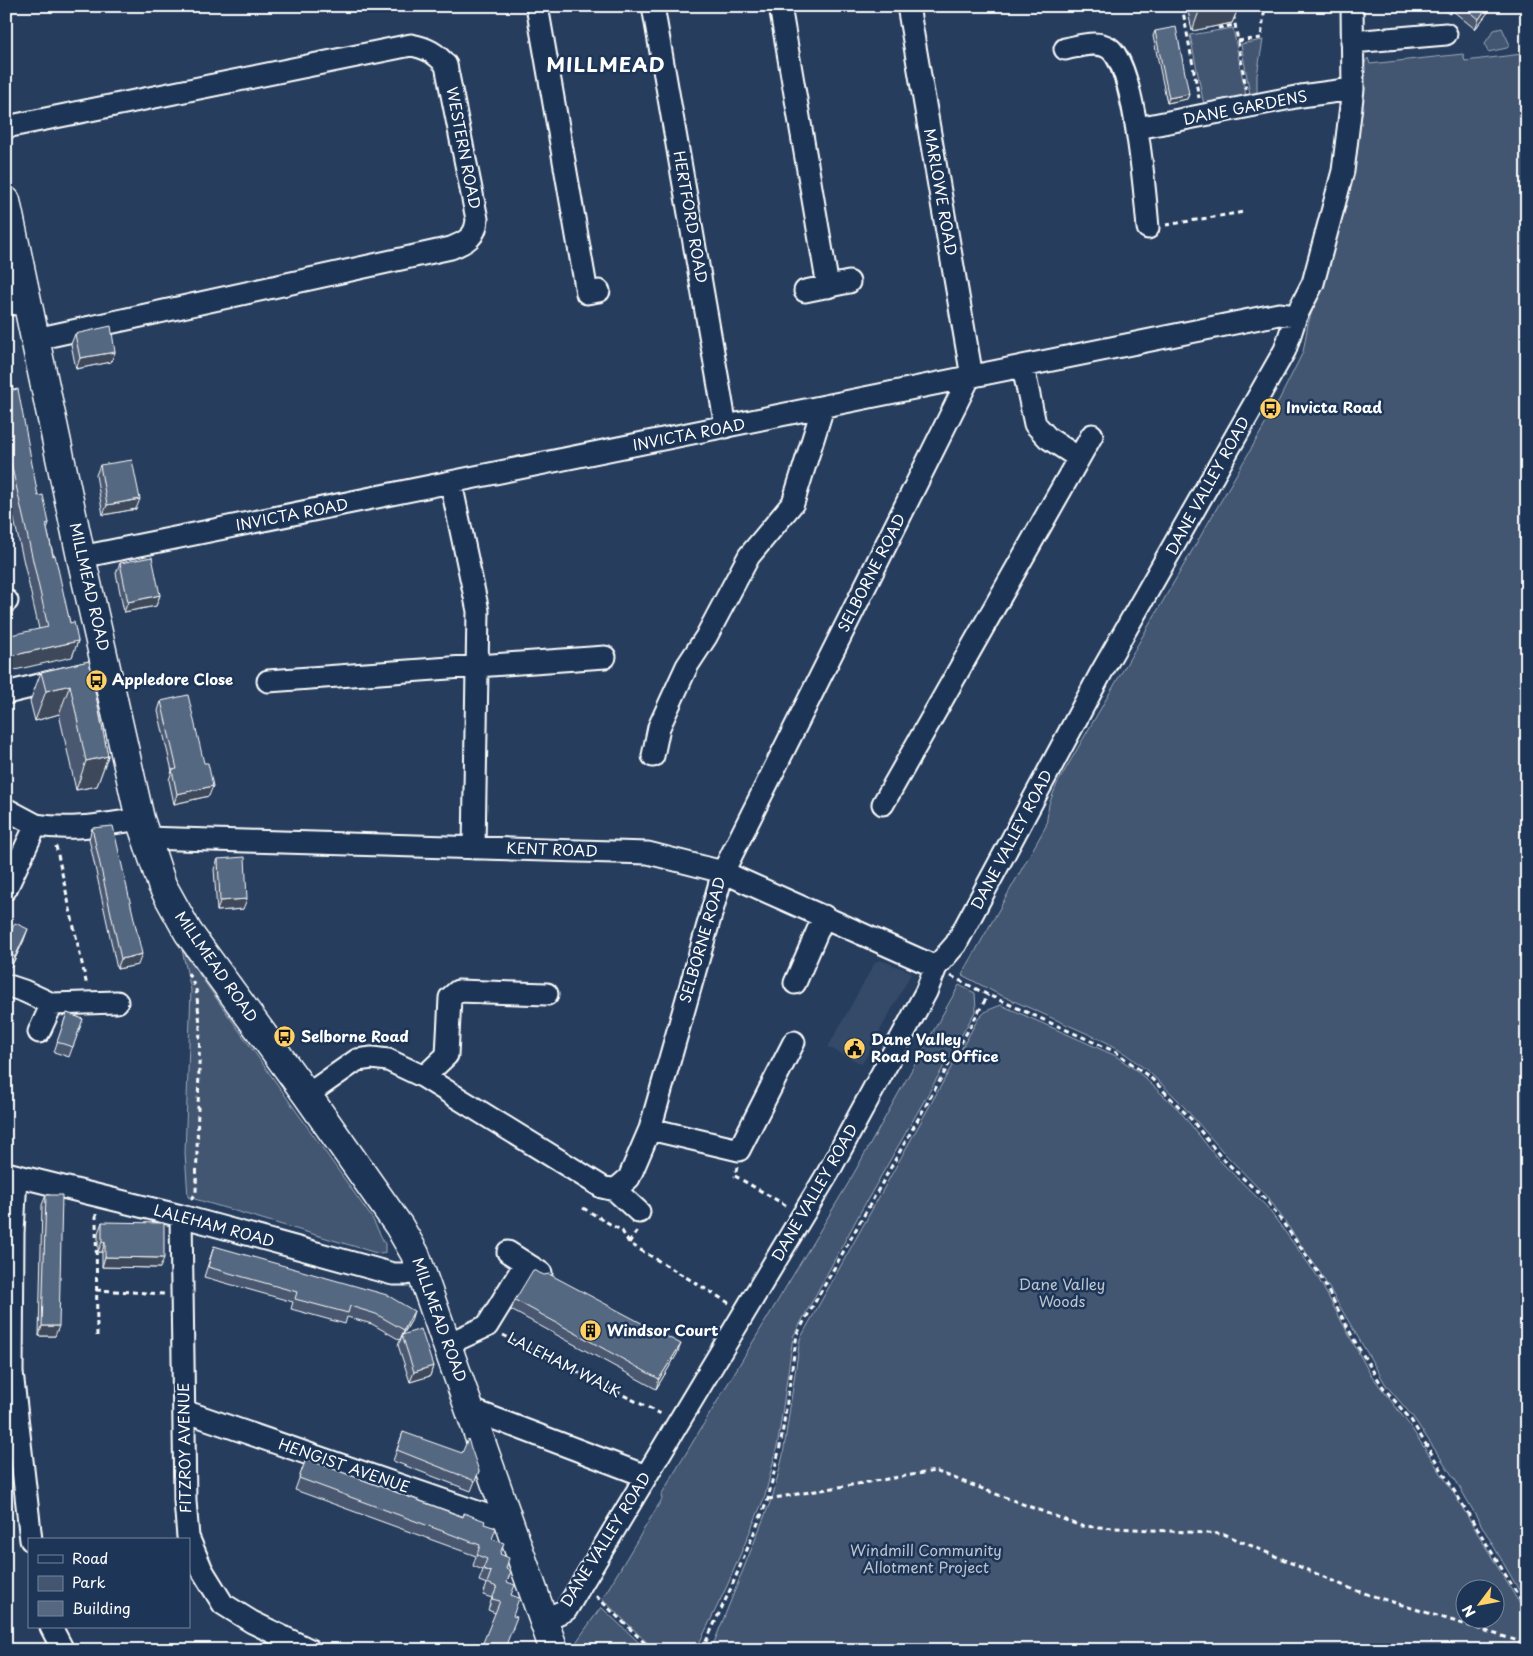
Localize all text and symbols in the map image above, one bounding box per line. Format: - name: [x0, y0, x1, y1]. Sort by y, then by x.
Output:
- district label: MILLMEAD: [546, 49, 666, 79]
- street label: DANE GARDENS: [1181, 83, 1309, 130]
- street label: WESTERN ROAD: [441, 85, 488, 211]
- street label: MARLOWE ROAD: [919, 126, 964, 257]
- street label: HERTFORD ROAD: [669, 149, 714, 285]
- place label: Invicta Road: [1286, 395, 1383, 418]
- bus stop icon: Invicta Road: [1258, 396, 1282, 420]
- street label: INVICTA ROAD: [630, 411, 747, 456]
- street label: DANE VALLEY ROAD: [1159, 412, 1254, 559]
- street label: INVICTA ROAD: [233, 491, 350, 536]
- street label: SELBORNE ROAD: [831, 509, 910, 636]
- street label: MILLMEAD ROAD: [65, 520, 116, 653]
- place label: Appledore Close: [112, 667, 233, 690]
- bus stop icon: Appledore Close: [84, 668, 108, 692]
- street label: DANE VALLEY ROAD: [964, 765, 1057, 913]
- street label: KENT ROAD: [506, 835, 598, 862]
- street label: SELBORNE ROAD: [673, 874, 731, 1005]
- street label: MILLMEAD ROAD: [170, 906, 264, 1026]
- place label: Selborne Road: [301, 1024, 409, 1047]
- bus stop icon: Selborne Road: [273, 1025, 297, 1049]
- place label: Dane Valley Road Post Office: [871, 1027, 999, 1067]
- public building icon: Dane Valley Road Post Office: [843, 1037, 867, 1061]
- street label: DANE VALLEY ROAD: [765, 1119, 863, 1265]
- street label: LALEHAM ROAD: [151, 1197, 277, 1252]
- street label: MILLMEAD ROAD: [407, 1254, 474, 1385]
- park label: Dane Valley Woods: [1019, 1272, 1105, 1312]
- place label: Windsor Court: [607, 1318, 719, 1341]
- building icon: Windsor Court: [579, 1319, 603, 1343]
- street label: LALEHAM WALK: [504, 1325, 625, 1402]
- street label: FITZROY AVENUE: [171, 1382, 196, 1514]
- street label: HENGIST AVENUE: [276, 1431, 413, 1498]
- street label: DANE VALLEY ROAD: [554, 1467, 656, 1611]
- legend: [28, 1538, 190, 1628]
- park label: Windmill Community Allotment Project: [850, 1538, 1002, 1578]
- text: Road: [72, 1546, 108, 1569]
- text: Park: [72, 1570, 106, 1593]
- north arrow: [1456, 1578, 1506, 1628]
- text: Building: [72, 1596, 131, 1619]
- text: N: [1457, 1601, 1480, 1621]

